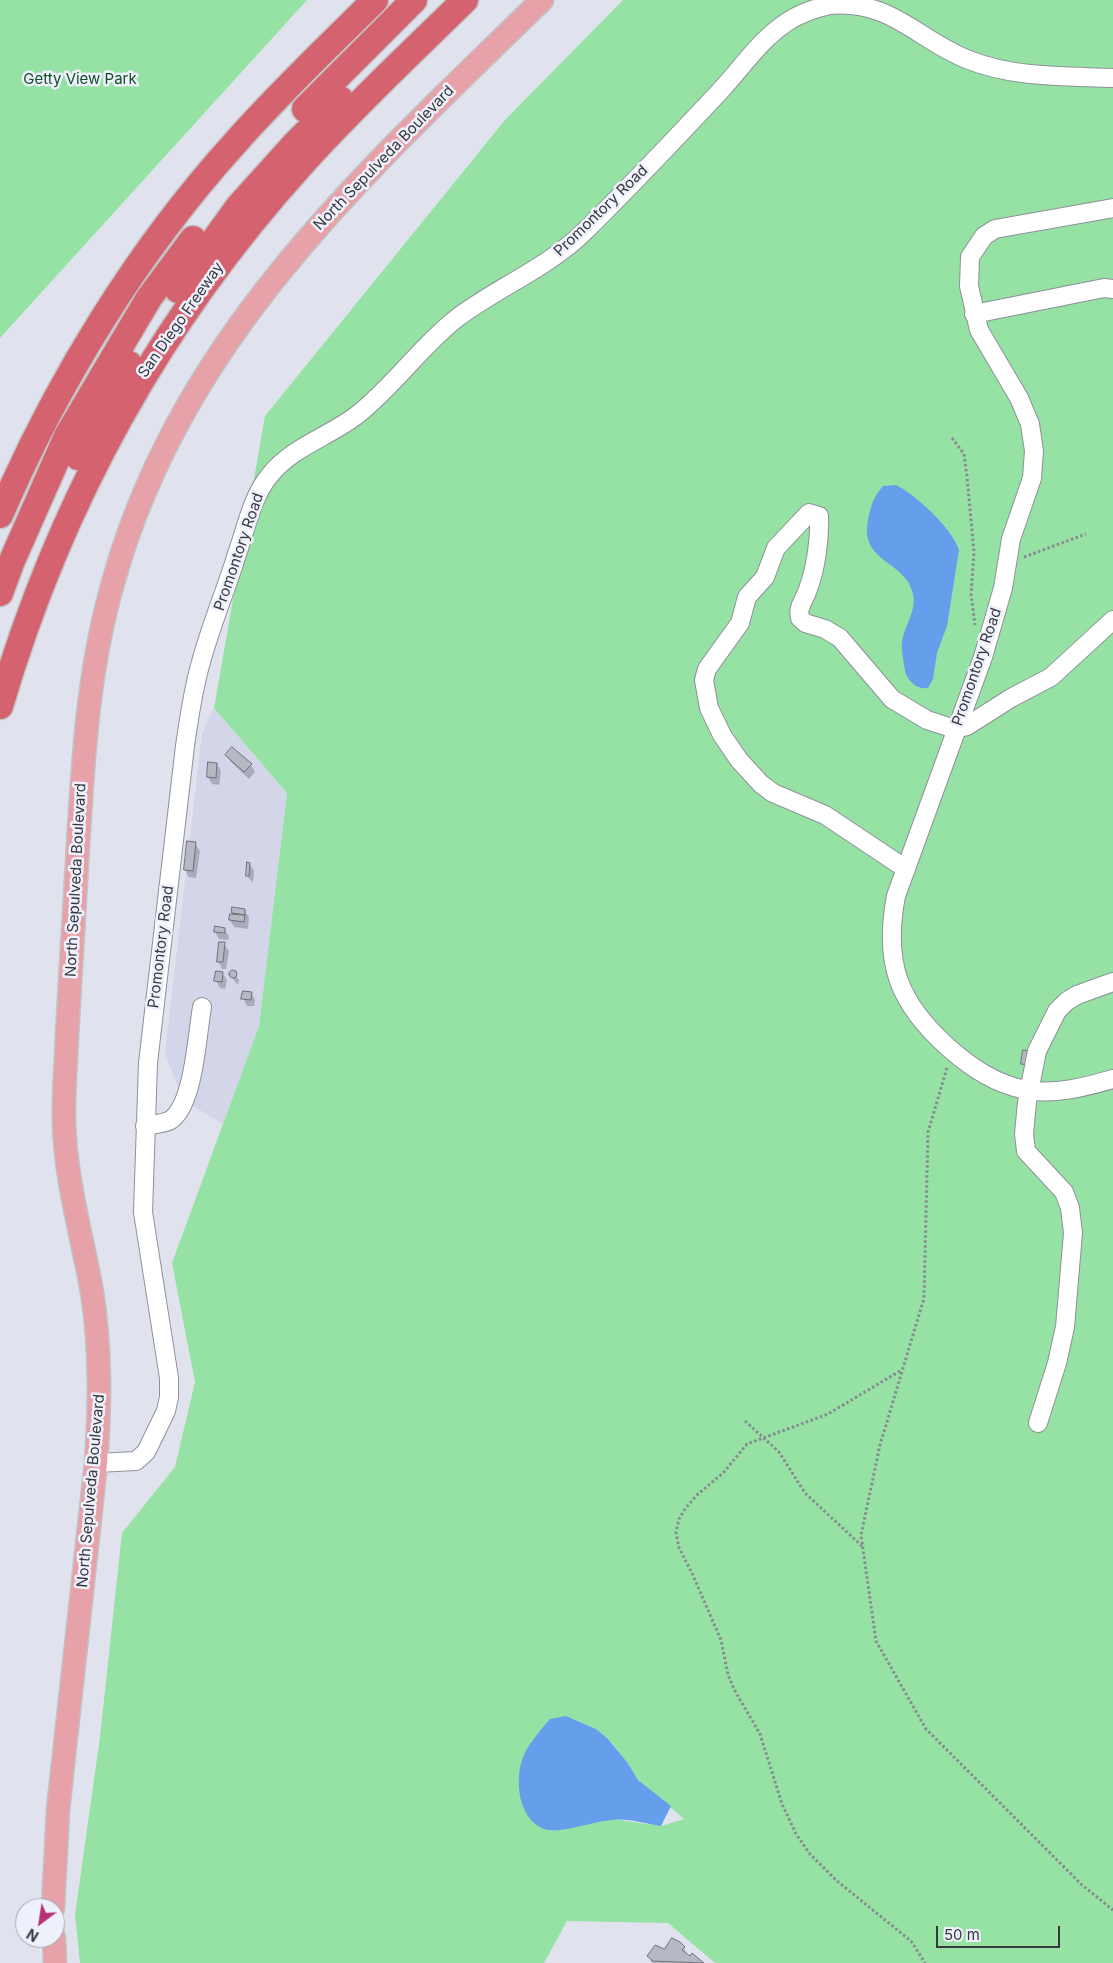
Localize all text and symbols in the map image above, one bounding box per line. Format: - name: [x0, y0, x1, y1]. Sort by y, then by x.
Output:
- park label: Getty View Park: [23, 70, 137, 88]
- street label: North Sepulveda Boulevard: [310, 82, 458, 234]
- street label: Promontory Road: [550, 162, 652, 260]
- street label: San Diego Freeway: [134, 259, 228, 381]
- street label: Promontory Road: [210, 491, 268, 613]
- street label: Promontory Road: [948, 606, 1006, 728]
- street label: North Sepulveda Boulevard: [62, 783, 90, 977]
- street label: Promontory Road: [145, 885, 177, 1009]
- street label: North Sepulveda Boulevard: [74, 1394, 108, 1588]
- north arrow: [15, 1898, 65, 1948]
- scale bar: [938, 1916, 1062, 1948]
- text: N: [24, 1925, 41, 1945]
- text: 50 m: [944, 1925, 980, 1944]

